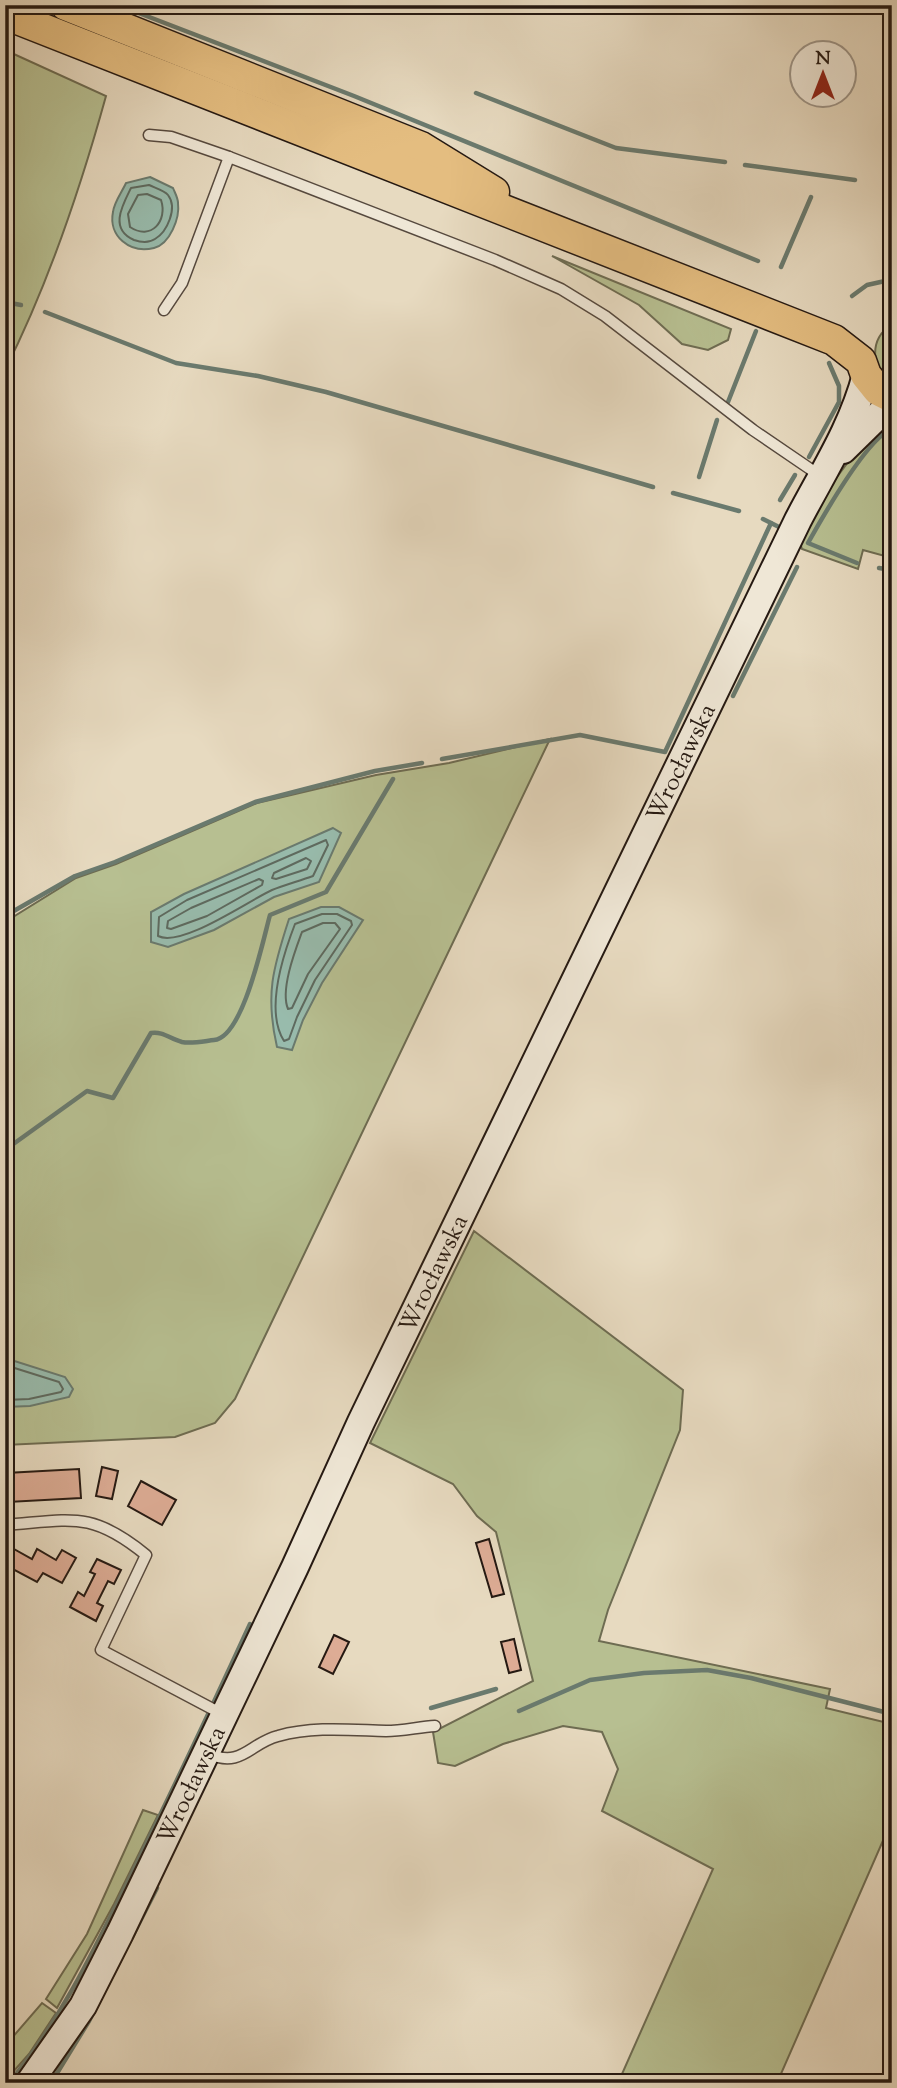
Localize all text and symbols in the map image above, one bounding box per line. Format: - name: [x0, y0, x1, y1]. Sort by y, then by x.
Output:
- north arrow: [788, 38, 858, 108]
- text: N: [815, 46, 831, 73]
- street label: Wrocławska: [639, 698, 725, 828]
- street label: Wrocławska: [392, 1210, 478, 1339]
- street label: Wrocławska: [150, 1721, 235, 1851]

